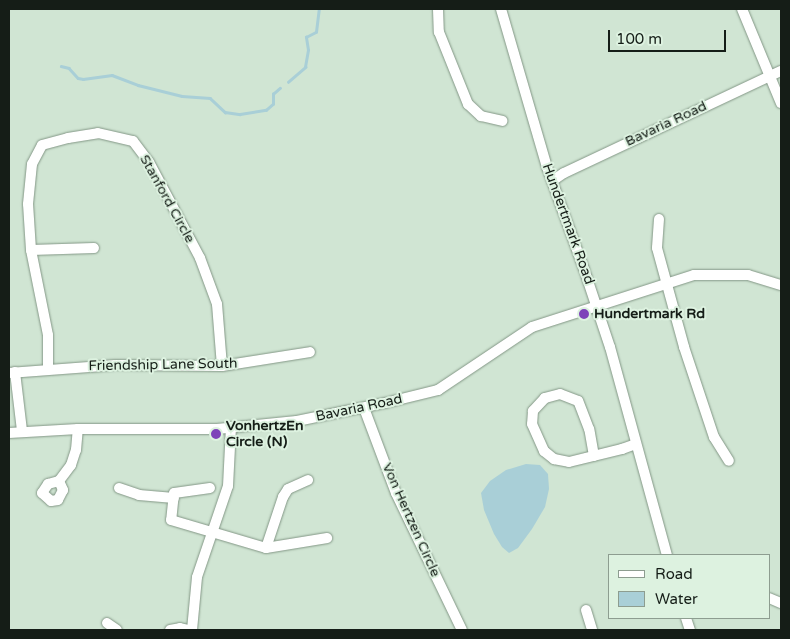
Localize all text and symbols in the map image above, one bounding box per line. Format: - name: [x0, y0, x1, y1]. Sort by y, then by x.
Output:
- scale bar: [610, 20, 728, 52]
- text: 100 m: [616, 30, 662, 48]
- street label: Bavaria Road: [622, 98, 710, 150]
- street label: Stanford Circle: [136, 152, 198, 246]
- street label: Hundertmark Road: [538, 161, 598, 287]
- place label: Hundertmark Rd: [594, 306, 705, 322]
- marker: Hundertmark Rd: [578, 308, 590, 320]
- street label: Friendship Lane South: [88, 355, 238, 375]
- street label: Bavaria Road: [314, 391, 404, 425]
- place label: VonhertzEn Circle (N): [226, 418, 303, 451]
- marker: VonhertzEn Circle (N): [210, 428, 222, 440]
- street label: Von Hertzen Circle: [378, 460, 444, 580]
- legend: [608, 554, 770, 619]
- text: Road: [655, 565, 693, 583]
- text: Water: [655, 590, 698, 608]

